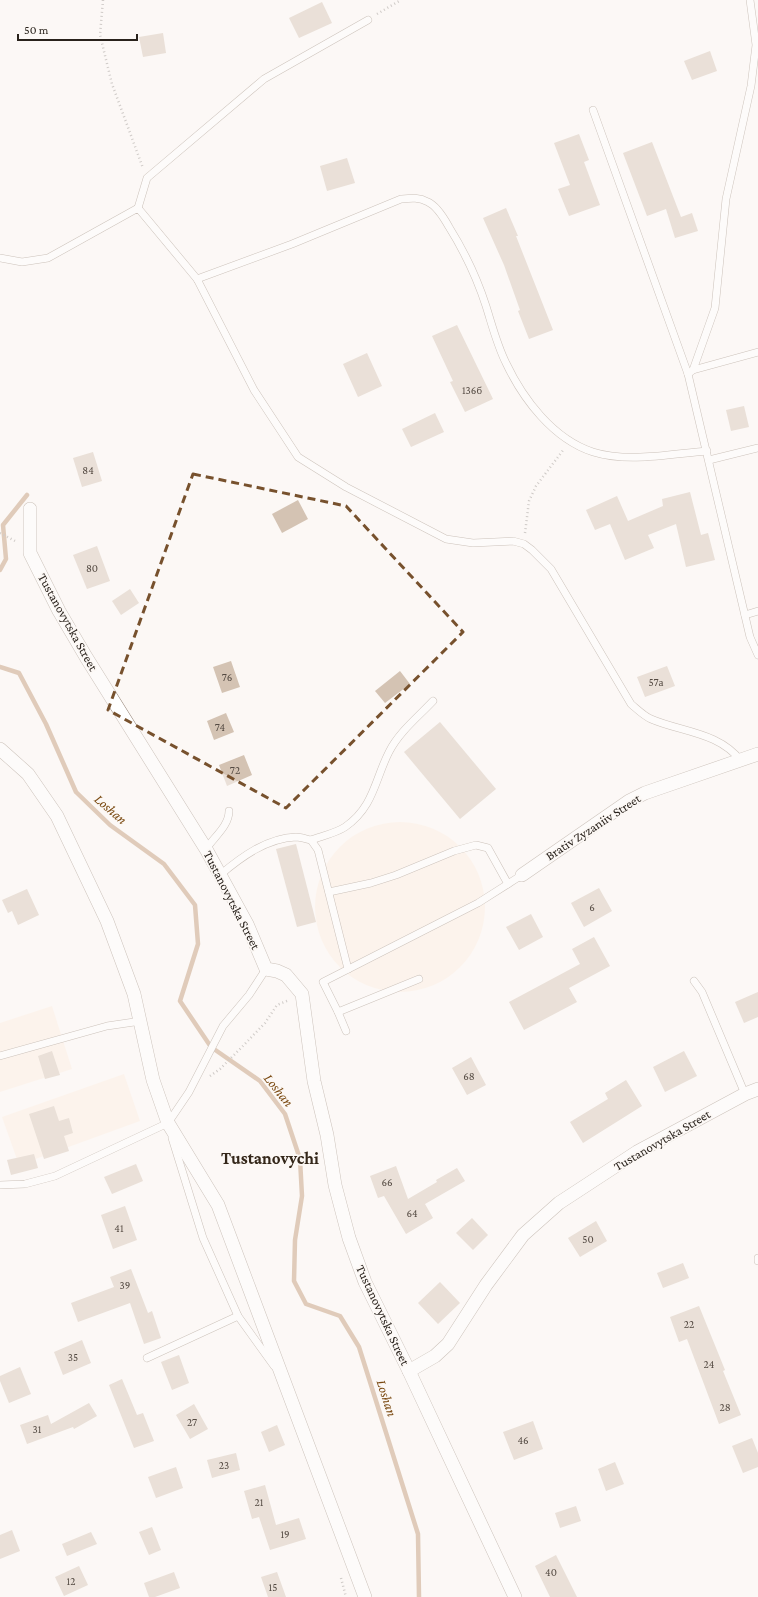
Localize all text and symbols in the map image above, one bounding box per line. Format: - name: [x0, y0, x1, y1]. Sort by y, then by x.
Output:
- scale bar: [18, 16, 137, 42]
- text: 50 m: [24, 23, 49, 37]
- house number: 136б: [462, 384, 482, 396]
- house number: 84: [82, 464, 94, 476]
- house number: 80: [86, 562, 98, 574]
- street label: Tustanovytska Street: [35, 571, 101, 674]
- house number: 76: [222, 671, 232, 683]
- house number: 57а: [649, 676, 664, 688]
- house number: 74: [215, 721, 226, 733]
- house number: 72: [230, 764, 240, 776]
- street label: Brativ Zyzaniiv Street: [543, 790, 644, 863]
- water label: Loshan: [92, 791, 130, 827]
- street label: Tustanovytska Street: [201, 848, 264, 953]
- house number: 6: [589, 901, 595, 913]
- water label: Loshan: [261, 1070, 297, 1110]
- house number: 68: [463, 1070, 475, 1082]
- street label: Tustanovytska Street: [611, 1106, 714, 1174]
- district label: Tustanovychi: [221, 1149, 319, 1168]
- house number: 66: [381, 1176, 393, 1188]
- house number: 64: [406, 1207, 418, 1219]
- house number: 41: [114, 1222, 124, 1234]
- house number: 50: [582, 1233, 594, 1245]
- street label: Tustanovytska Street: [353, 1262, 413, 1368]
- house number: 39: [120, 1279, 130, 1291]
- house number: 22: [684, 1318, 694, 1330]
- house number: 35: [68, 1351, 78, 1363]
- house number: 24: [704, 1358, 715, 1370]
- water label: Loshan: [374, 1378, 400, 1418]
- house number: 28: [719, 1401, 731, 1413]
- house number: 27: [187, 1416, 197, 1428]
- house number: 31: [33, 1423, 42, 1435]
- house number: 46: [517, 1434, 529, 1446]
- house number: 23: [219, 1459, 229, 1471]
- house number: 21: [255, 1496, 264, 1508]
- house number: 19: [280, 1528, 290, 1540]
- house number: 40: [545, 1566, 557, 1578]
- house number: 12: [67, 1575, 75, 1587]
- house number: 15: [269, 1581, 277, 1593]

